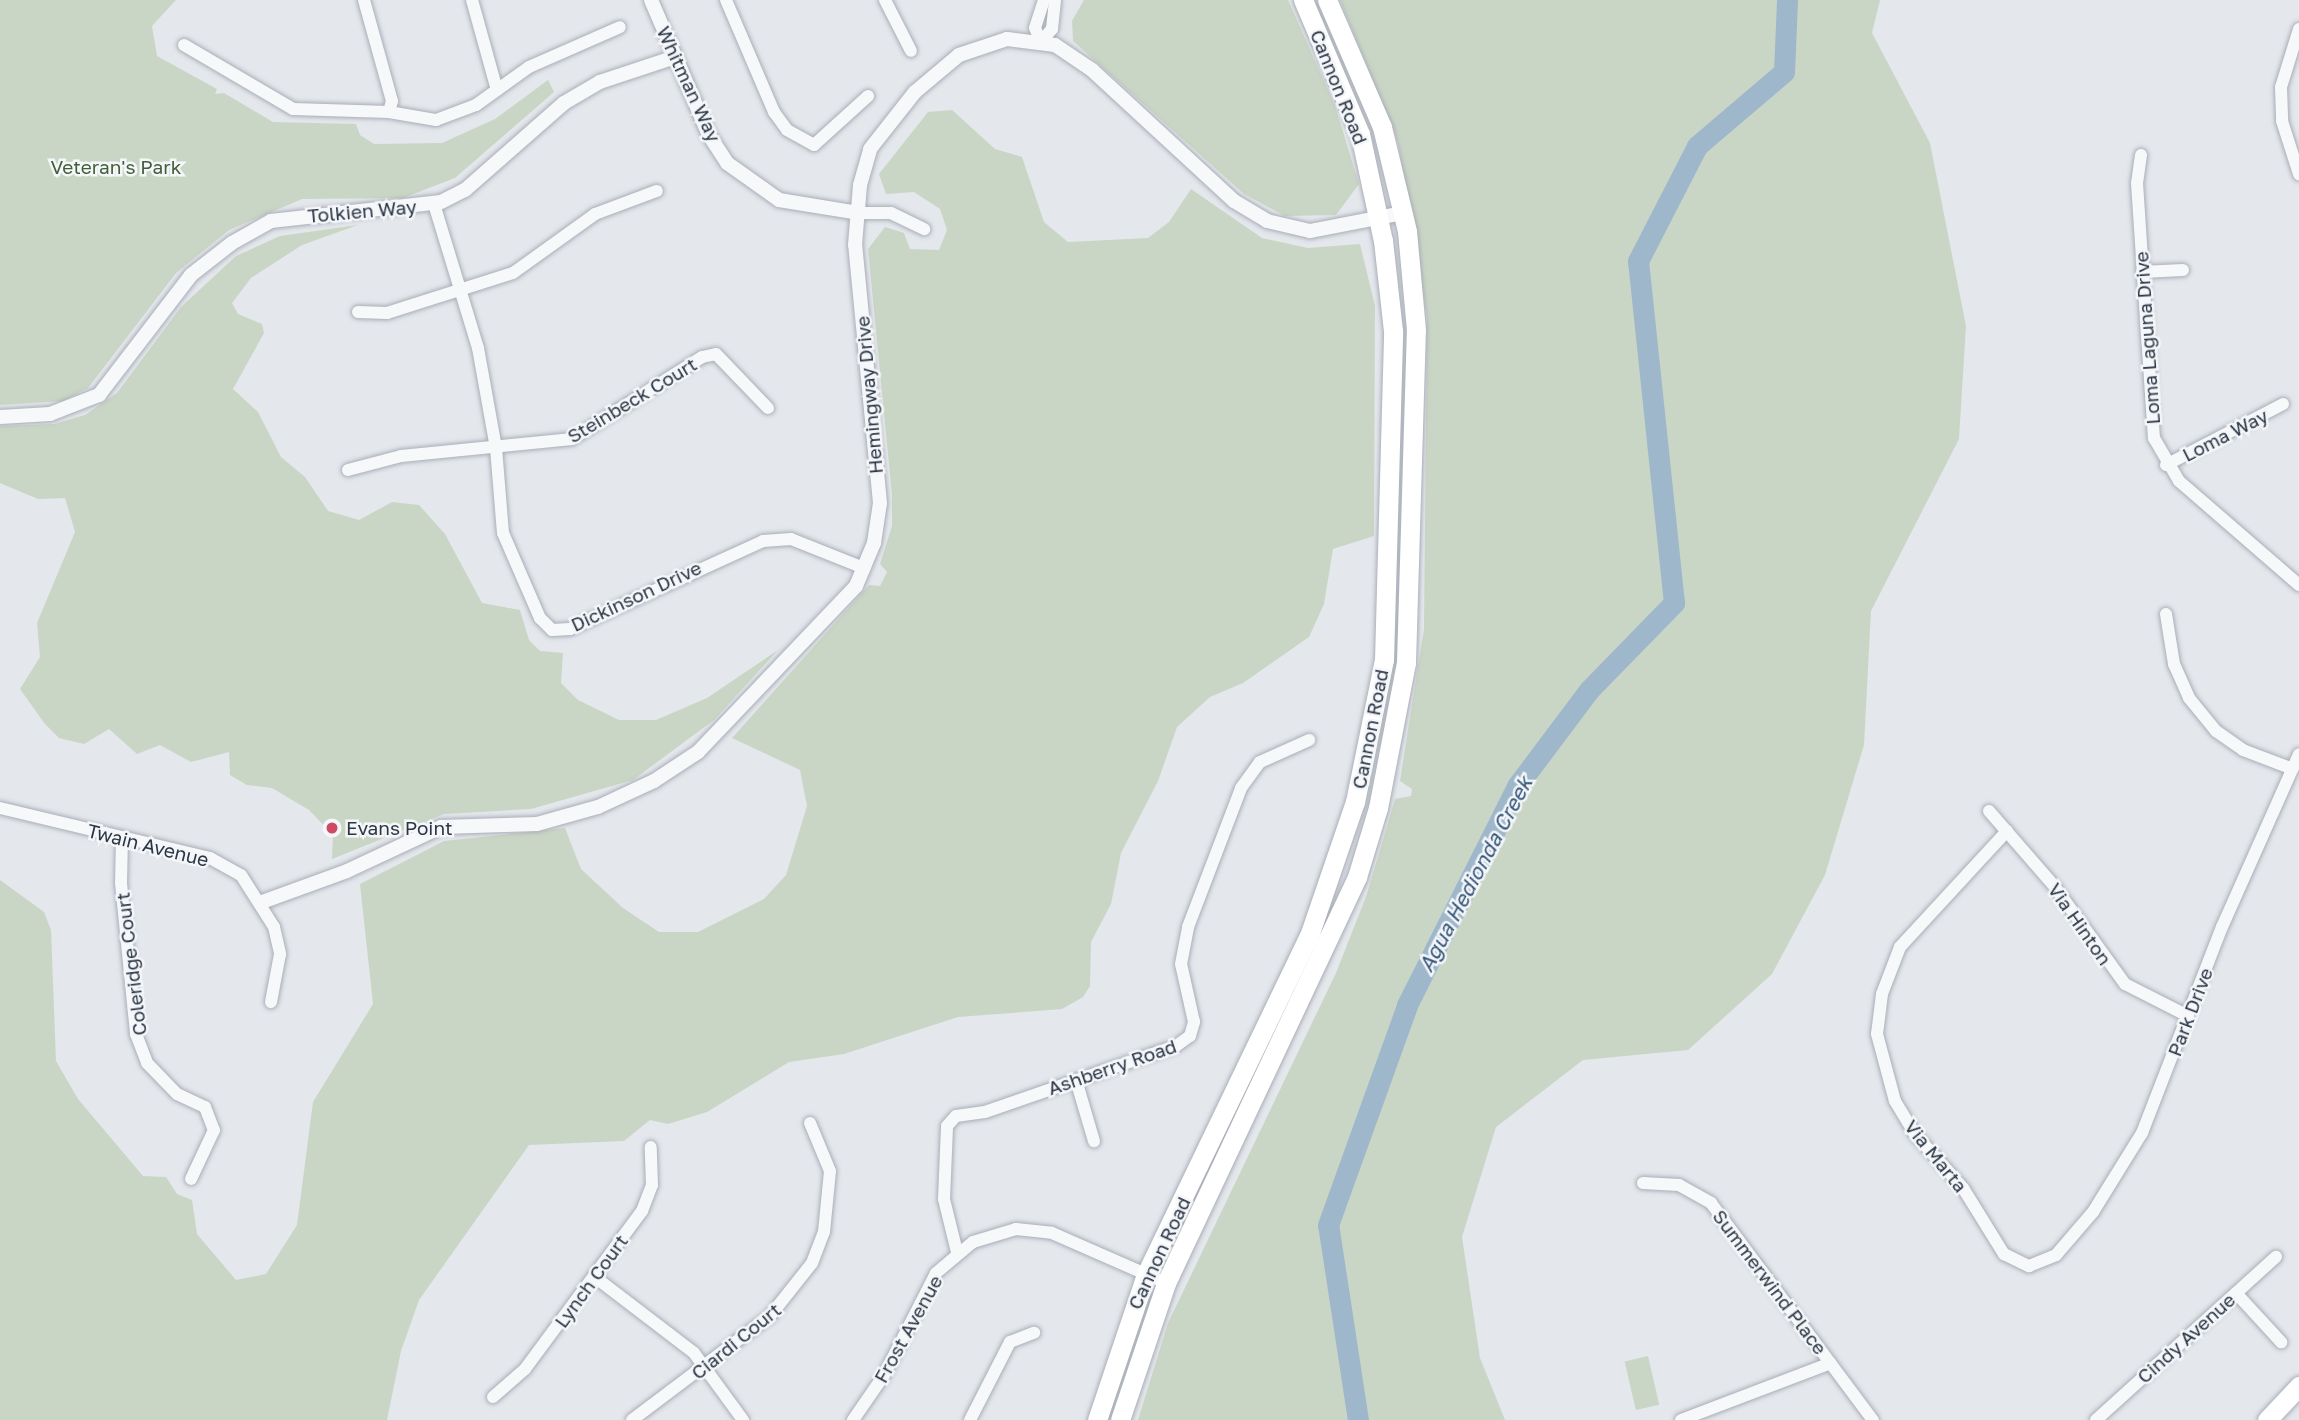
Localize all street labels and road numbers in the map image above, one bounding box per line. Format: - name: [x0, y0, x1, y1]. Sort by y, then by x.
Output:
- street label: Whitman Way: [652, 23, 726, 145]
- street label: Cannon Road: [1306, 26, 1372, 148]
- street label: Tolkien Way: [307, 195, 417, 227]
- street label: Loma Laguna Drive: [2130, 251, 2164, 425]
- street label: Hemingway Drive: [851, 315, 887, 475]
- street label: Steinbeck Court: [563, 352, 701, 448]
- street label: Loma Way: [2178, 404, 2272, 466]
- street label: Dickinson Drive: [567, 556, 705, 636]
- street label: Cannon Road: [1347, 667, 1393, 791]
- street label: Twain Avenue: [85, 819, 211, 871]
- street label: Via Hinton: [2043, 879, 2117, 969]
- street label: Coleridge Court: [111, 891, 151, 1037]
- street label: Park Drive: [2163, 965, 2217, 1059]
- street label: Ashberry Road: [1045, 1034, 1179, 1100]
- street label: Via Marta: [1900, 1115, 1972, 1197]
- street label: Cannon Road: [1123, 1193, 1195, 1313]
- street label: Summerwind Place: [1708, 1205, 1832, 1359]
- street label: Lynch Court: [550, 1230, 632, 1332]
- street label: Frost Avenue: [869, 1271, 947, 1387]
- street label: Cindy Avenue: [2132, 1288, 2240, 1388]
- street label: Ciardi Court: [687, 1298, 785, 1384]

